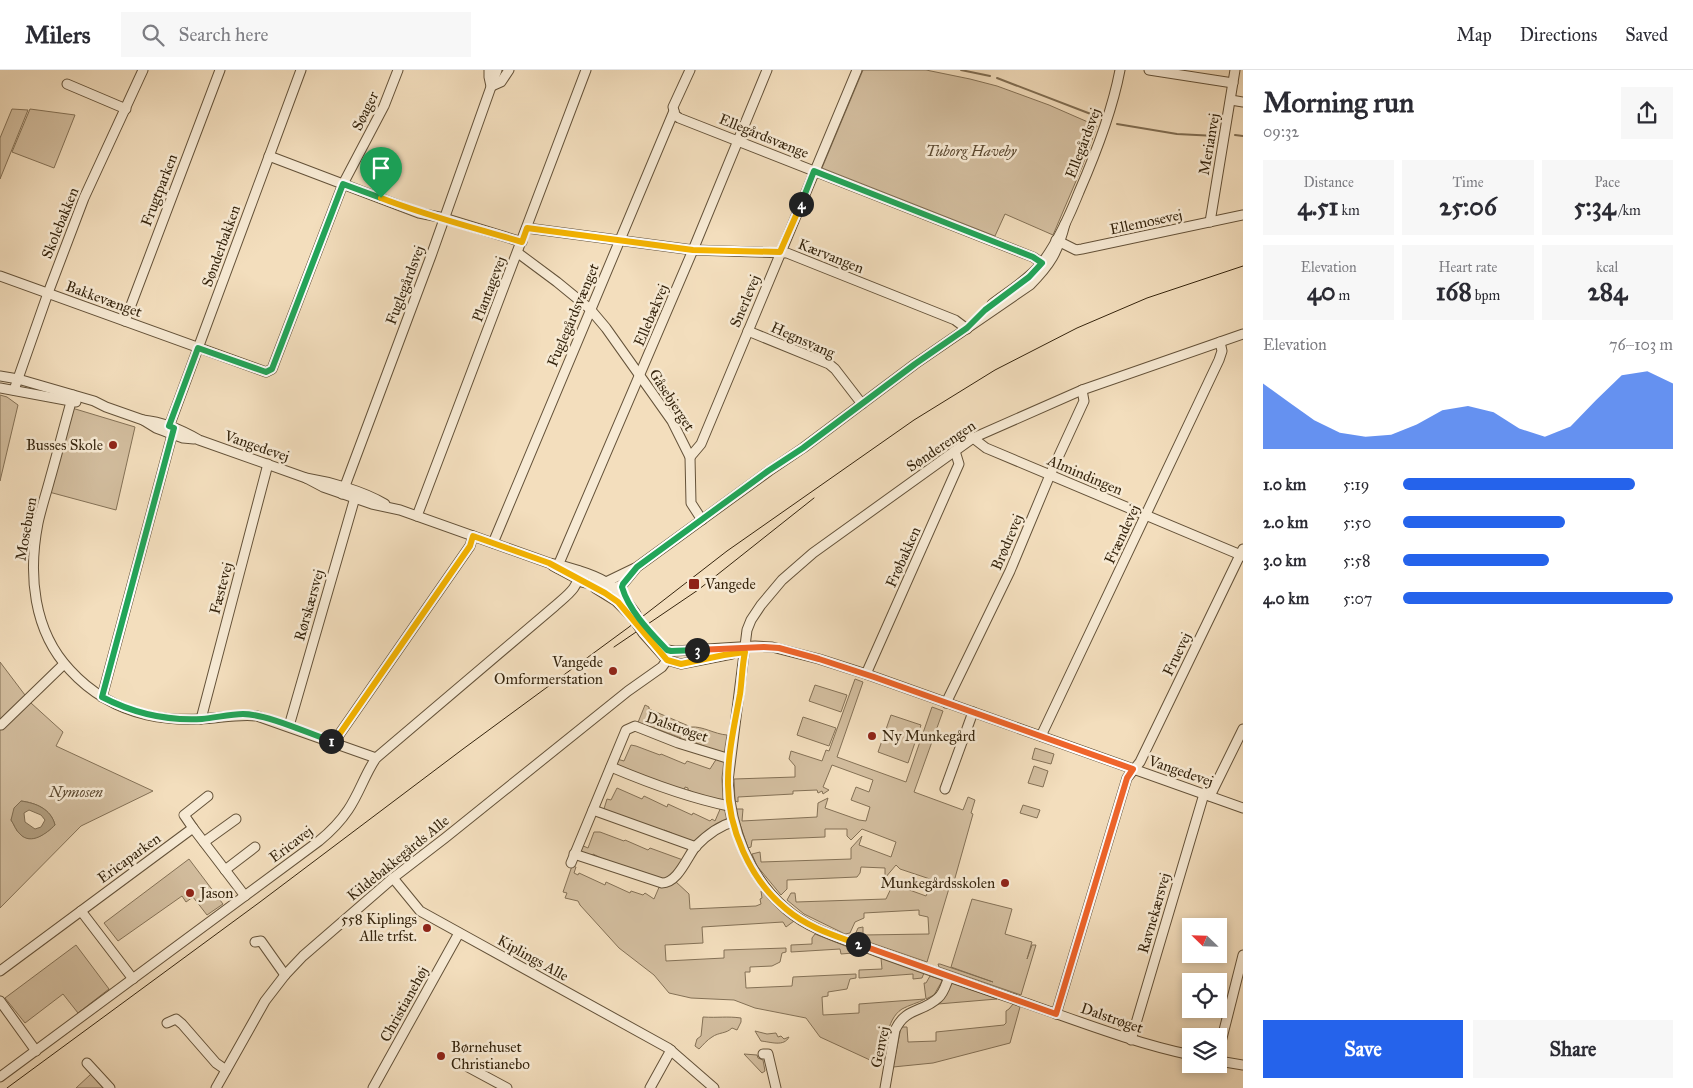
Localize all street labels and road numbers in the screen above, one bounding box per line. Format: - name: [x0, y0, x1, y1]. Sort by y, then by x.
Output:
- street label: Søager: [348, 88, 382, 134]
- street label: Ellegårdsvej: [1061, 105, 1105, 181]
- street label: Ellegårdsvænge: [717, 110, 811, 162]
- street label: Merianvej: [1195, 112, 1223, 176]
- street label: Frugtparken: [137, 151, 181, 229]
- street label: Skolebakken: [38, 185, 82, 261]
- street label: Sønderbakken: [198, 203, 244, 289]
- street label: Ellemosevej: [1108, 206, 1184, 238]
- street label: Kærvangen: [796, 235, 866, 277]
- street label: Fuglegårdsvej: [382, 243, 428, 327]
- street label: Plantagevej: [468, 254, 510, 324]
- street label: Fuglegårdsvænget: [543, 260, 603, 369]
- street label: Snerlevej: [726, 272, 764, 330]
- street label: Bakkevænget: [63, 277, 145, 321]
- street label: Ellebækvej: [630, 281, 672, 349]
- street label: Hegnsvang: [768, 318, 839, 363]
- street label: Gåsebjerget: [645, 366, 699, 435]
- street label: Sønderengen: [903, 416, 979, 476]
- street label: Vangedevej: [221, 426, 292, 466]
- street label: Almindingen: [1044, 451, 1125, 499]
- street label: Mosebuen: [12, 496, 40, 562]
- street label: Frændevej: [1100, 501, 1144, 567]
- street label: Brødrevej: [987, 511, 1027, 573]
- street label: Frøbakken: [882, 524, 924, 590]
- street label: Fæstevej: [205, 560, 237, 616]
- street label: Rørskærsvej: [290, 567, 328, 643]
- street label: Fruevej: [1159, 629, 1195, 679]
- street label: Dalstrøget: [643, 708, 711, 746]
- street label: Vangedevej: [1145, 751, 1216, 791]
- street label: Kildebakkegårds Alle: [343, 811, 453, 905]
- street label: Ericavej: [266, 822, 316, 866]
- street label: Ericaparken: [94, 829, 164, 887]
- street label: Ravnekærsvej: [1134, 871, 1174, 955]
- street label: Kiplings Alle: [494, 931, 572, 985]
- street label: Christianehøj: [376, 963, 432, 1045]
- street label: Dalstrøget: [1078, 999, 1146, 1037]
- street label: Genvej: [867, 1025, 893, 1069]

